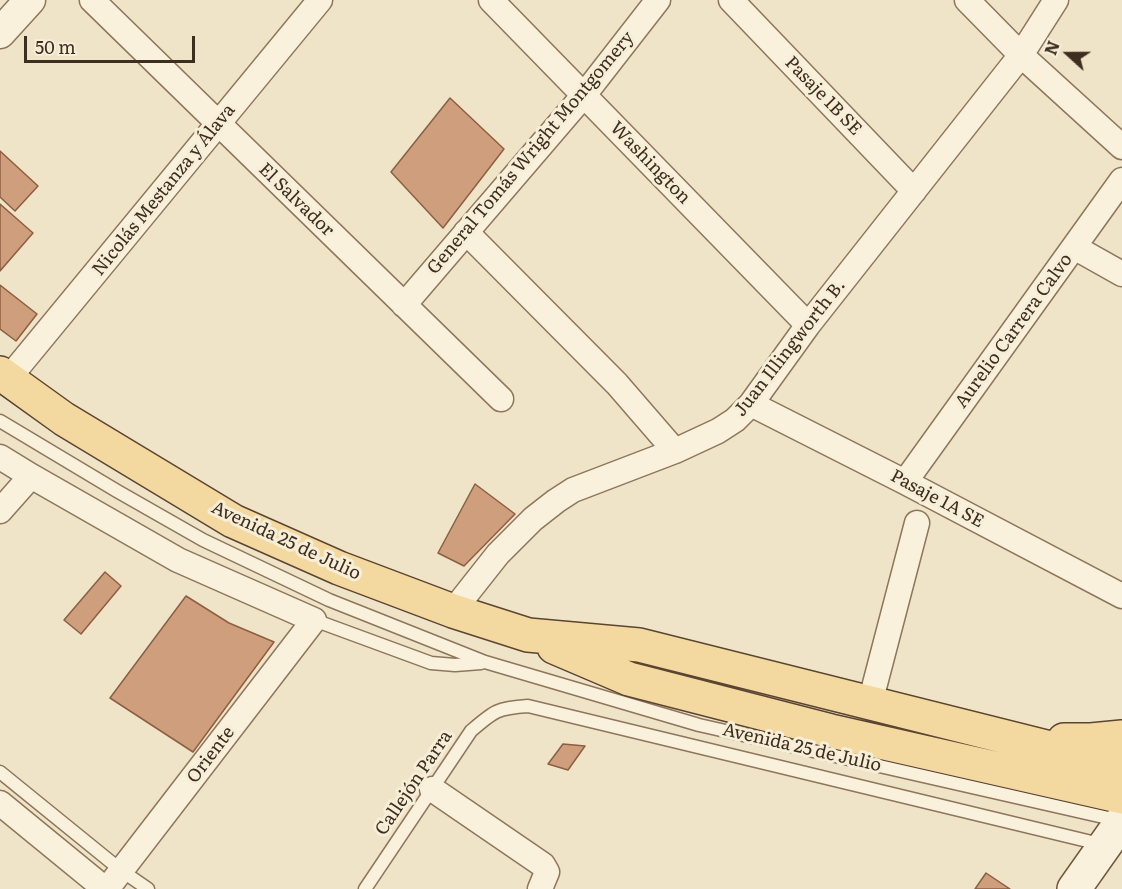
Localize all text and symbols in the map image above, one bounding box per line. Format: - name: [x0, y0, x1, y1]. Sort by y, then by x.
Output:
- scale bar: [27, 24, 198, 62]
- north arrow: [1038, 24, 1098, 84]
- street label: General Tomás Wright Montgomery: [423, 27, 639, 279]
- text: 50 m: [35, 33, 76, 60]
- text: N: [1038, 37, 1065, 58]
- street label: Pasaje 1B SE: [780, 52, 866, 140]
- street label: Nicolás Mestanza y Álava: [88, 100, 240, 280]
- street label: Washington: [605, 117, 695, 209]
- street label: El Salvador: [254, 159, 338, 241]
- street label: Aurelio Carrera Calvo: [951, 250, 1077, 412]
- street label: Juan Illingworth B.: [730, 275, 850, 421]
- street label: Pasaje 1A SE: [887, 465, 987, 533]
- street label: Avenida 25 de Julio: [208, 497, 364, 585]
- street label: Avenida 25 de Julio: [720, 719, 884, 777]
- street label: Oriente: [183, 722, 239, 788]
- street label: Callejón Parra: [371, 726, 457, 840]

